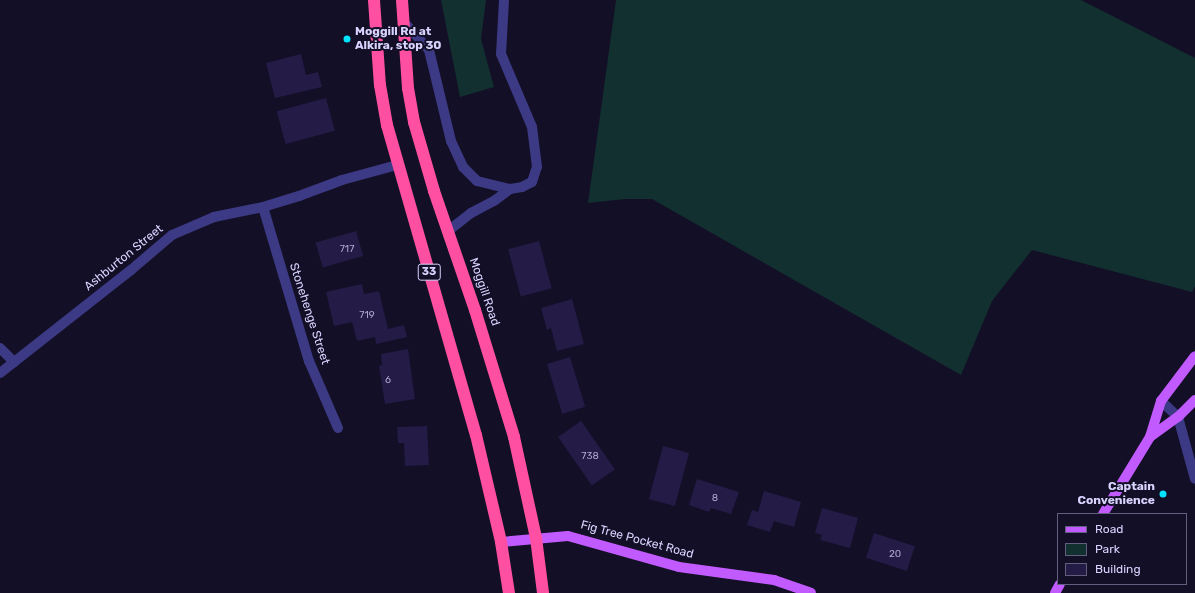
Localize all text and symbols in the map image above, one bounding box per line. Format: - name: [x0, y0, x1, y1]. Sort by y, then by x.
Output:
- place label: Moggill Rd at Alkira, stop 30: [355, 25, 442, 53]
- marker: Moggill Rd at Alkira, stop 30: [342, 34, 352, 44]
- street label: Ashburton Street: [82, 222, 166, 294]
- house number: 717: [340, 244, 354, 256]
- street label: Moggill Road: [466, 256, 502, 328]
- street label: Stonehenge Street: [286, 261, 332, 367]
- road number: 33: [417, 263, 441, 281]
- house number: 719: [359, 310, 375, 322]
- house number: 6: [385, 375, 391, 387]
- house number: 738: [581, 451, 599, 463]
- place label: Captain Convenience: [1077, 480, 1155, 508]
- marker: Captain Convenience: [1158, 489, 1168, 499]
- house number: 8: [712, 493, 718, 505]
- legend: [1057, 513, 1187, 585]
- street label: Fig Tree Pocket Road: [579, 518, 695, 562]
- text: Road: [1095, 522, 1123, 536]
- text: Park: [1095, 542, 1120, 556]
- house number: 20: [889, 549, 901, 561]
- text: Building: [1095, 562, 1141, 576]

